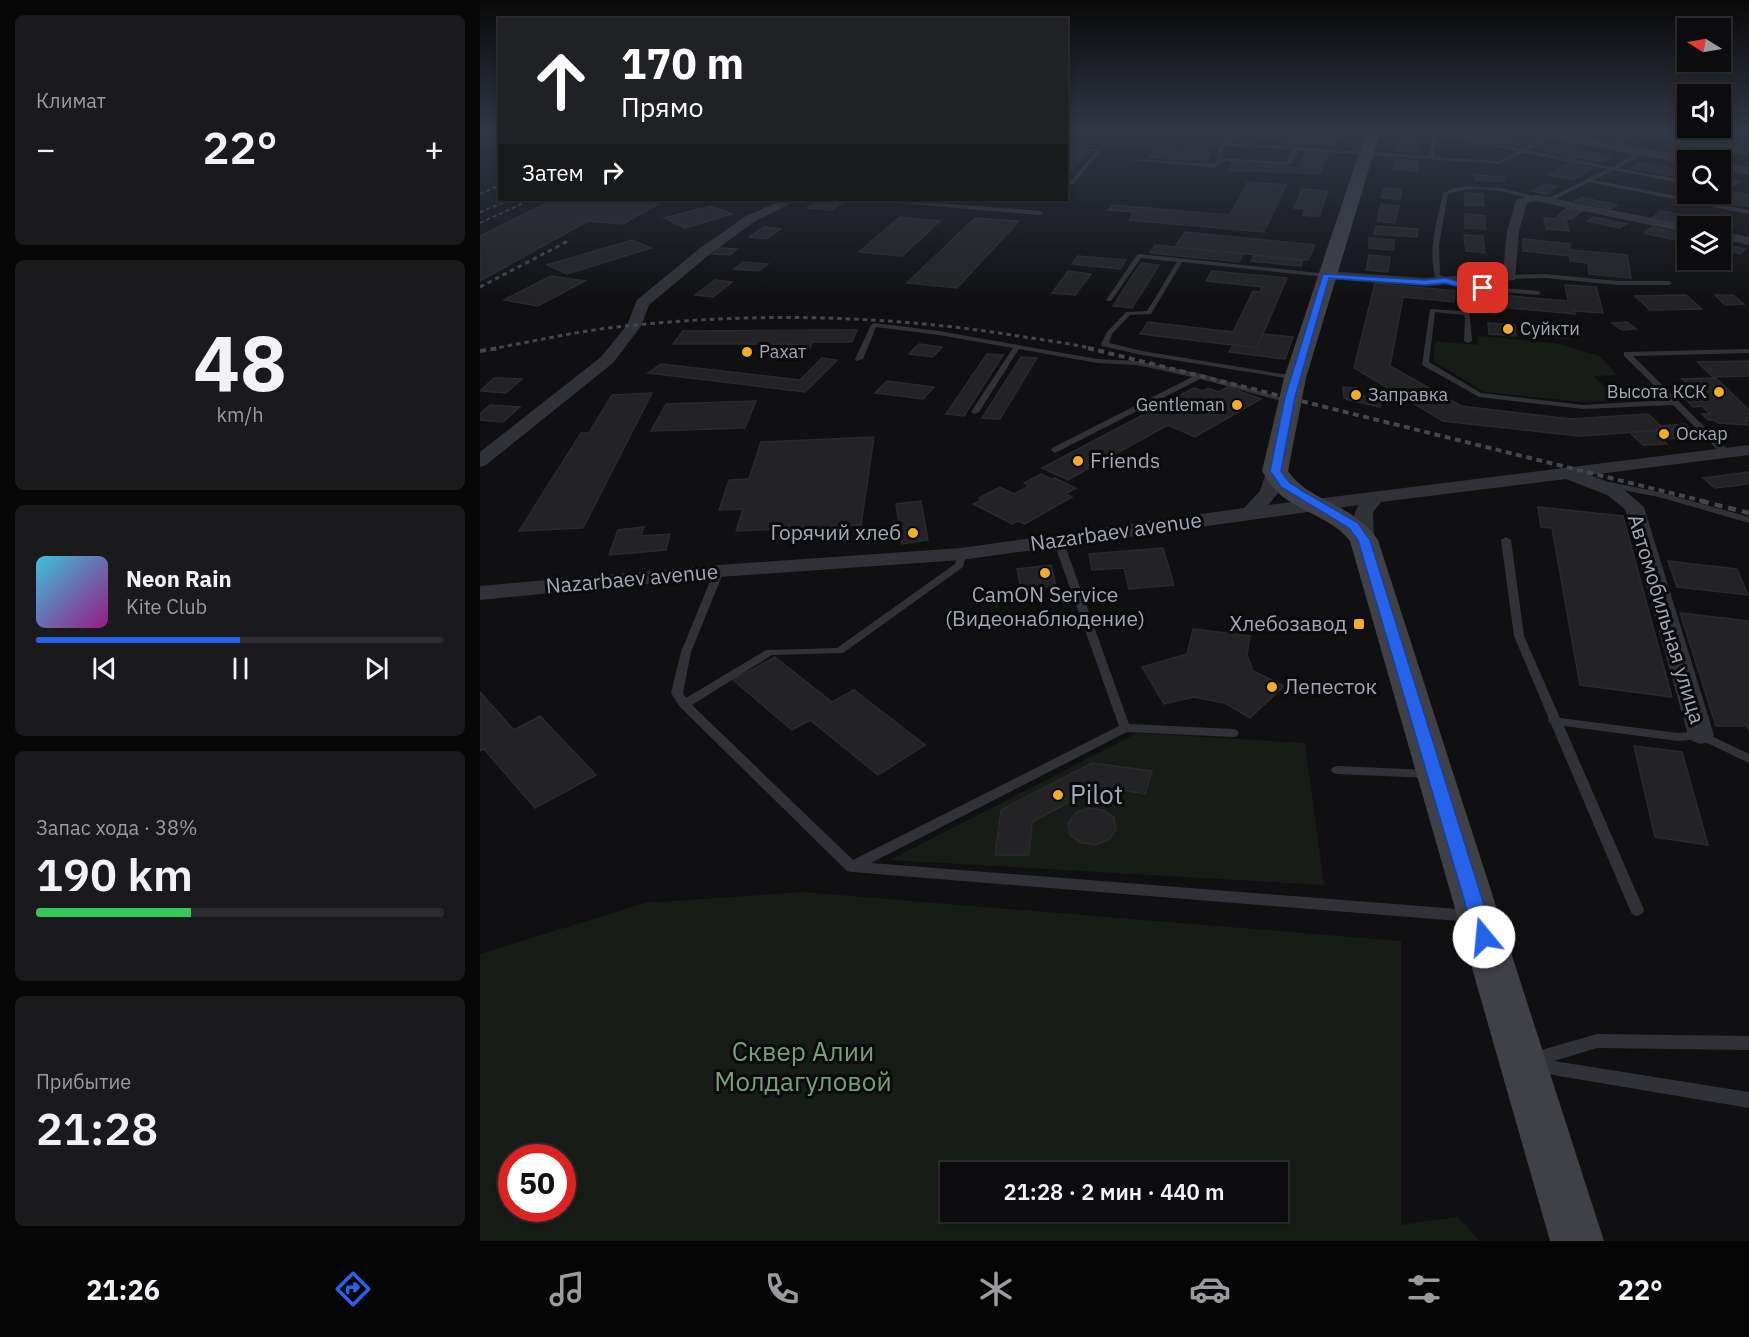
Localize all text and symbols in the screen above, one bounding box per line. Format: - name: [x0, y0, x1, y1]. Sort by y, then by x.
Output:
- north arrow: [1677, 18, 1731, 72]
- map controls: [1677, 18, 1731, 270]
- text: 170 m: [621, 36, 744, 91]
- icon: ahead: [522, 42, 600, 120]
- button: sound: [1677, 84, 1731, 138]
- text: Климат: [36, 87, 106, 114]
- text: Прямо: [621, 89, 704, 124]
- text: 22°: [202, 118, 278, 176]
- text: −: [36, 127, 56, 170]
- text: +: [424, 127, 444, 170]
- button: search: [1677, 150, 1731, 204]
- icon: right: [596, 156, 629, 189]
- text: Затем: [522, 158, 584, 187]
- button: layers: [1677, 216, 1731, 270]
- pin: [1457, 262, 1508, 313]
- icon: arrive: [1466, 271, 1499, 304]
- text: 48: [193, 311, 287, 412]
- place label: Суйкти: [1520, 317, 1580, 340]
- marker: Суйкти: [1501, 322, 1515, 336]
- place label: Рахат: [759, 340, 807, 363]
- marker: Рахат: [740, 345, 754, 359]
- place label: Высота КСК: [1607, 380, 1707, 403]
- place label: Заправка: [1368, 383, 1448, 406]
- marker: Высота КСК: [1712, 385, 1726, 399]
- marker: Заправка: [1349, 388, 1363, 402]
- place label: Gentleman: [1136, 393, 1225, 416]
- marker: Gentleman: [1230, 398, 1244, 412]
- text: km/h: [216, 401, 264, 428]
- place label: Оскар: [1676, 422, 1728, 445]
- marker: Оскар: [1657, 427, 1671, 441]
- place label: Friends: [1090, 446, 1160, 474]
- marker: Friends: [1071, 454, 1085, 468]
- street label: Nazarbaev avenue: [1028, 505, 1203, 557]
- street label: Автомобильная улица: [1622, 511, 1712, 727]
- place label: Горячий хлеб: [771, 518, 901, 546]
- marker: Горячий хлеб: [906, 526, 920, 540]
- street label: Nazarbaev avenue: [545, 557, 719, 599]
- text: Neon Rain: [126, 564, 232, 593]
- marker: CamON Service (Видеонаблюдение): [1038, 566, 1052, 580]
- place label: CamON Service (Видеонаблюдение): [945, 580, 1145, 632]
- text: Kite Club: [126, 593, 207, 620]
- place label: Хлебозавод: [1230, 609, 1347, 637]
- marker: Хлебозавод: [1352, 617, 1366, 631]
- icon: previous: [88, 652, 121, 685]
- icon: pause: [224, 652, 257, 685]
- icon: next: [360, 652, 393, 685]
- place label: Лепесток: [1284, 672, 1377, 700]
- marker: Лепесток: [1265, 680, 1279, 694]
- place label: Pilot: [1070, 777, 1123, 811]
- marker: Pilot: [1051, 788, 1065, 802]
- text: Запас хода · 38%: [36, 814, 198, 841]
- text: 190 km: [36, 845, 193, 903]
- position arrow: [1452, 905, 1516, 969]
- park label: Сквер Алии Молдагуловой: [714, 1034, 892, 1098]
- text: Прибытие: [36, 1068, 131, 1095]
- text: 21:28: [36, 1099, 158, 1157]
- speed limit sign: 50: [498, 1144, 576, 1222]
- text: 21:28 · 2 мин · 440 m: [1003, 1177, 1225, 1206]
- icon: directions: [332, 1268, 374, 1310]
- icon: music: [546, 1268, 588, 1310]
- icon: phone: [761, 1268, 803, 1310]
- icon: climate: [975, 1268, 1017, 1310]
- icon: car: [1189, 1268, 1231, 1310]
- icon: filters: [1403, 1268, 1445, 1310]
- text: 21:26: [86, 1272, 160, 1307]
- text: 22°: [1618, 1272, 1663, 1307]

